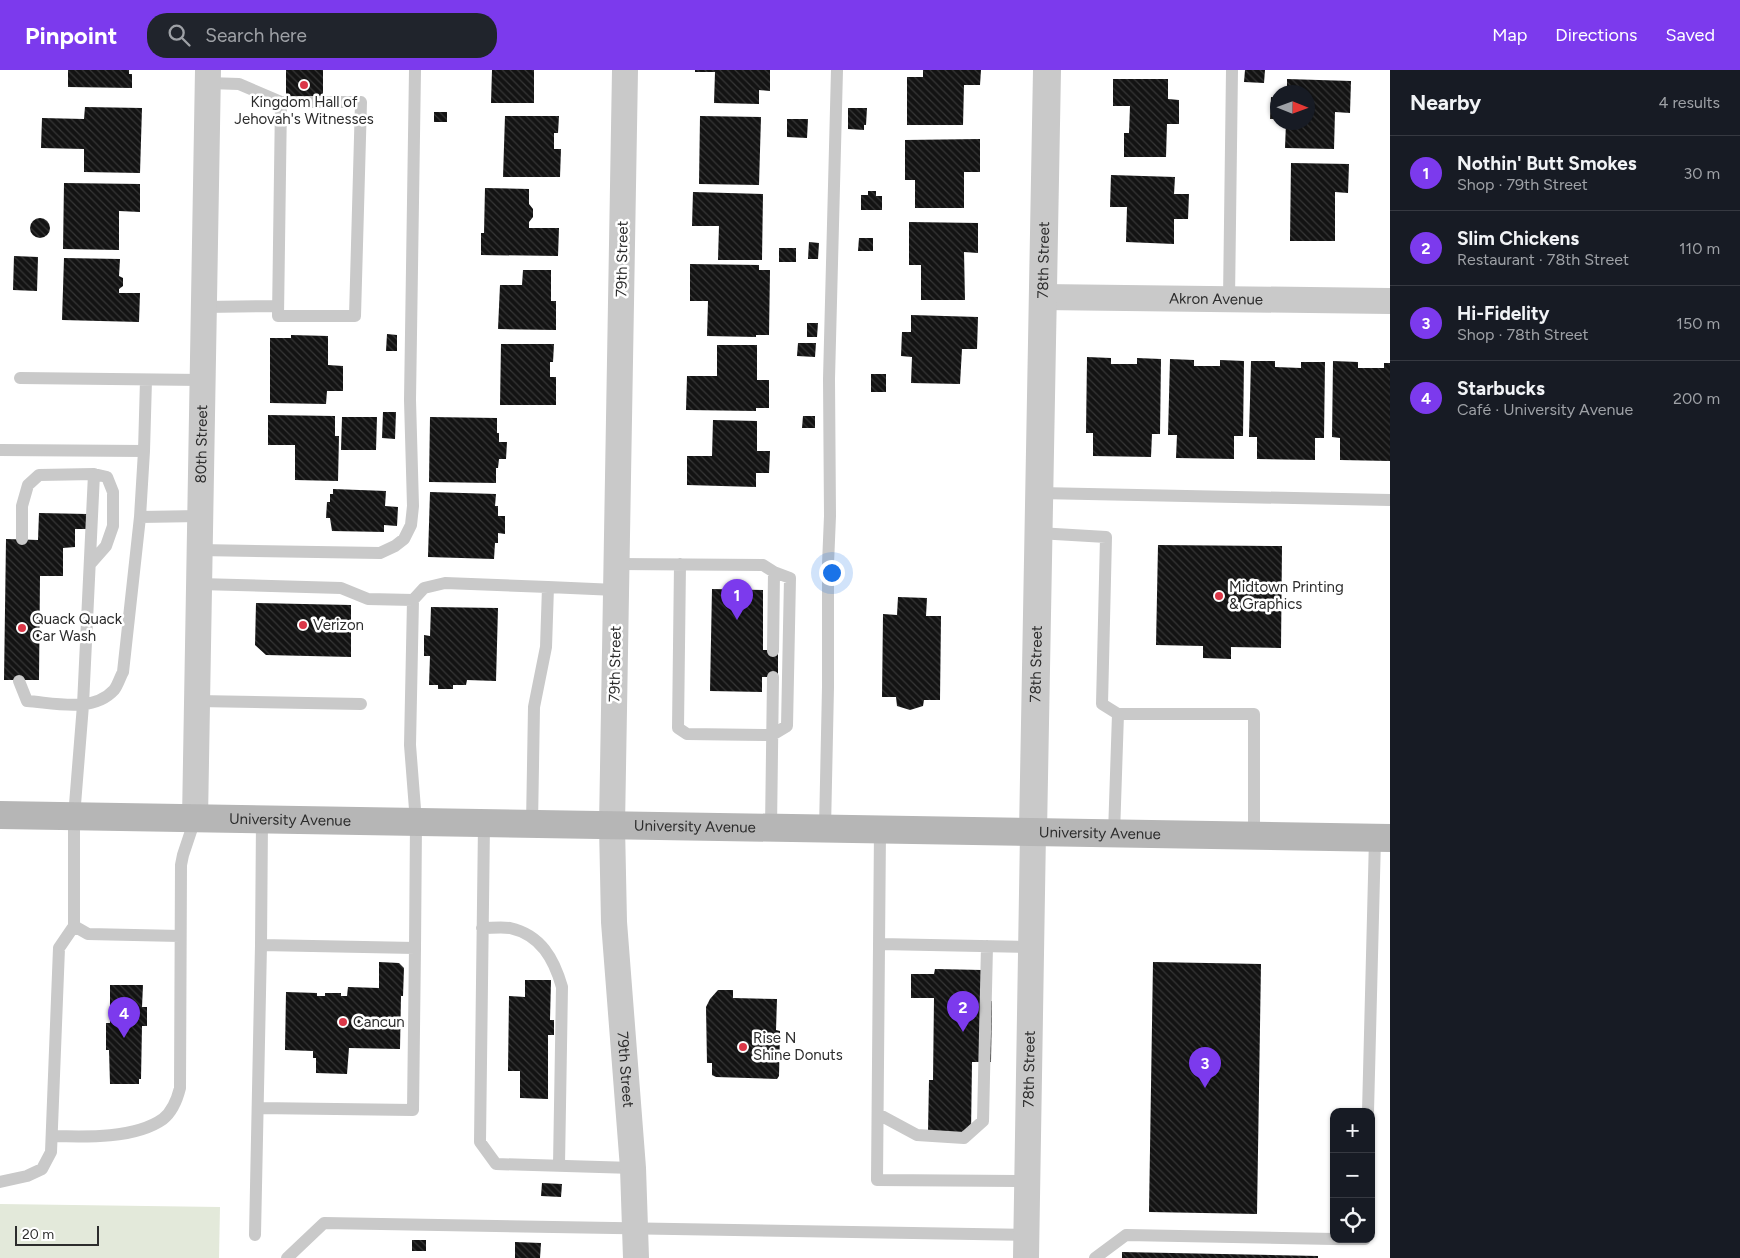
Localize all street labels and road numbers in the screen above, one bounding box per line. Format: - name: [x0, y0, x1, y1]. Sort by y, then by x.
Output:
- street label: 79th Street: [612, 220, 632, 297]
- street label: 78th Street: [1034, 221, 1053, 299]
- street label: Akron Avenue: [1169, 289, 1263, 309]
- street label: 80th Street: [192, 404, 211, 484]
- street label: 79th Street: [605, 625, 625, 702]
- street label: 78th Street: [1026, 625, 1046, 703]
- street label: University Avenue: [229, 810, 351, 830]
- street label: University Avenue: [634, 816, 756, 837]
- street label: University Avenue: [1039, 823, 1161, 843]
- street label: 78th Street: [1019, 1030, 1039, 1108]
- street label: 79th Street: [613, 1031, 637, 1109]

